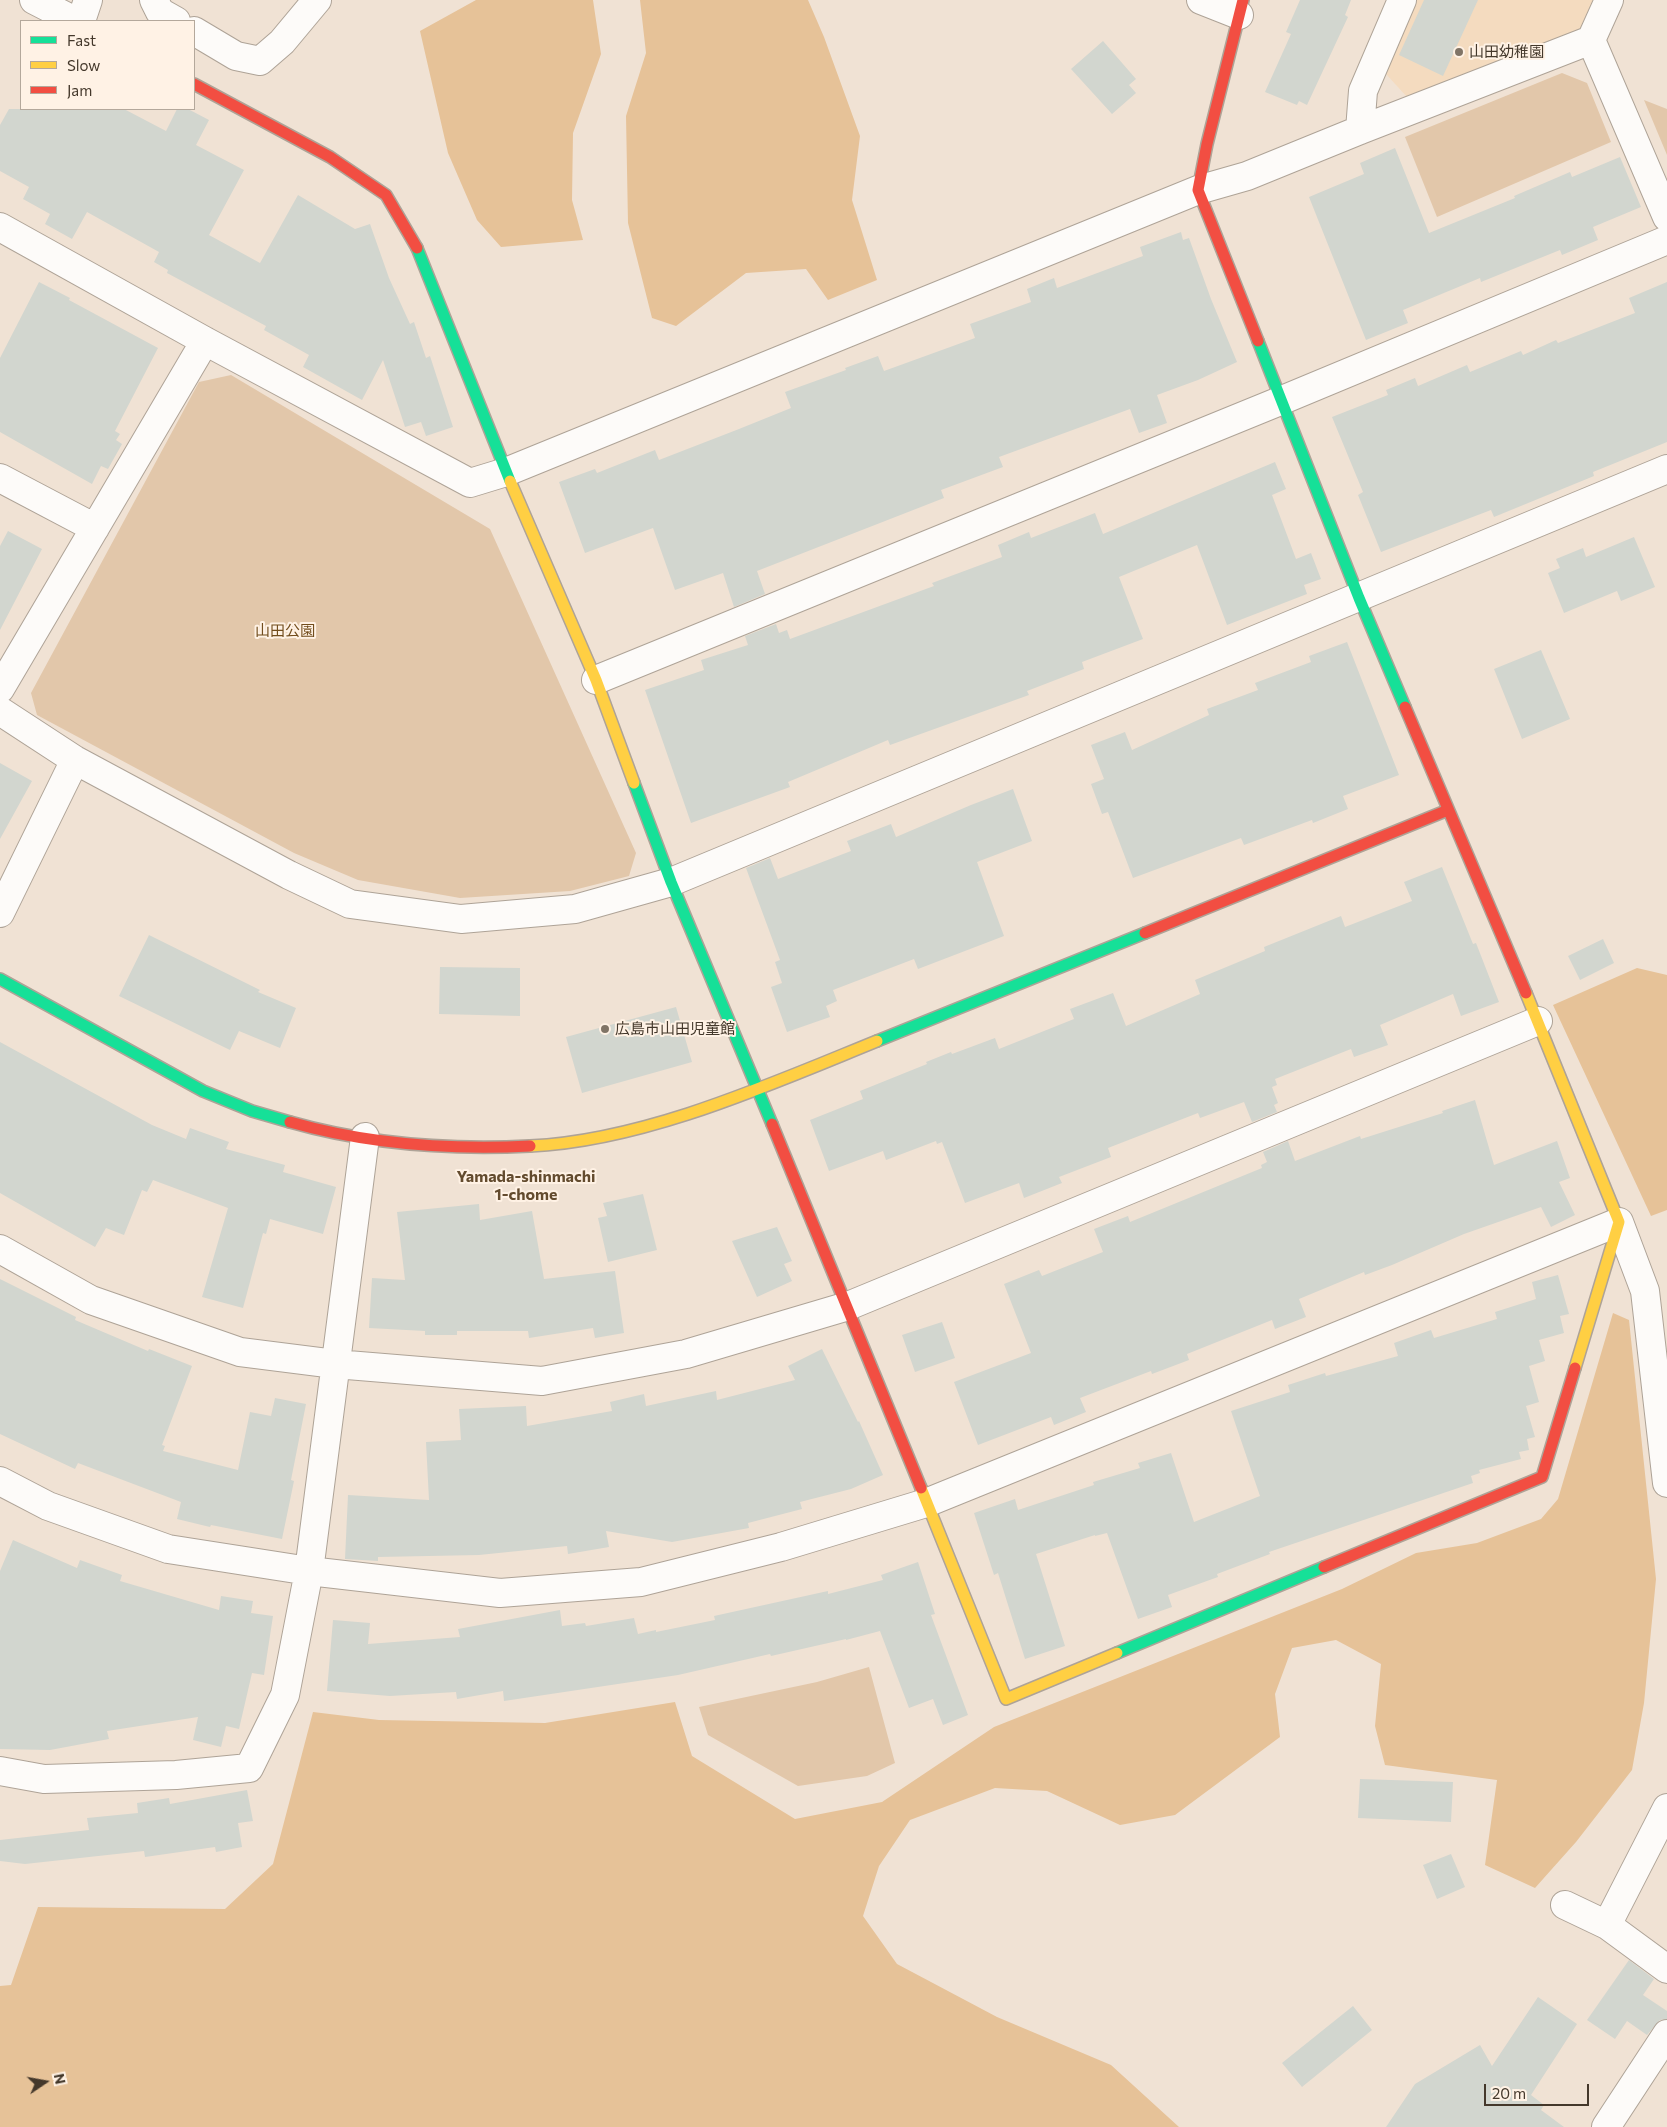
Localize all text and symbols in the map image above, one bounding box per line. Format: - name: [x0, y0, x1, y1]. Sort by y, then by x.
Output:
- legend: [20, 20, 195, 110]
- text: Fast: [67, 31, 96, 49]
- place label: 山田幼稚園: [1469, 43, 1544, 61]
- marker: 山田幼稚園: [1453, 46, 1465, 58]
- text: Slow: [67, 56, 100, 74]
- text: Jam: [67, 81, 92, 99]
- park label: 山田公園: [255, 622, 315, 640]
- place label: 広島市山田児童館: [615, 1020, 735, 1038]
- marker: 広島市山田児童館: [599, 1023, 611, 1035]
- district label: Yamada-shinmachi 1-chome: [456, 1167, 596, 1205]
- north arrow: [20, 2057, 70, 2107]
- text: N: [51, 2072, 70, 2086]
- scale bar: [1487, 2074, 1592, 2106]
- text: 20 m: [1492, 2084, 1526, 2102]

